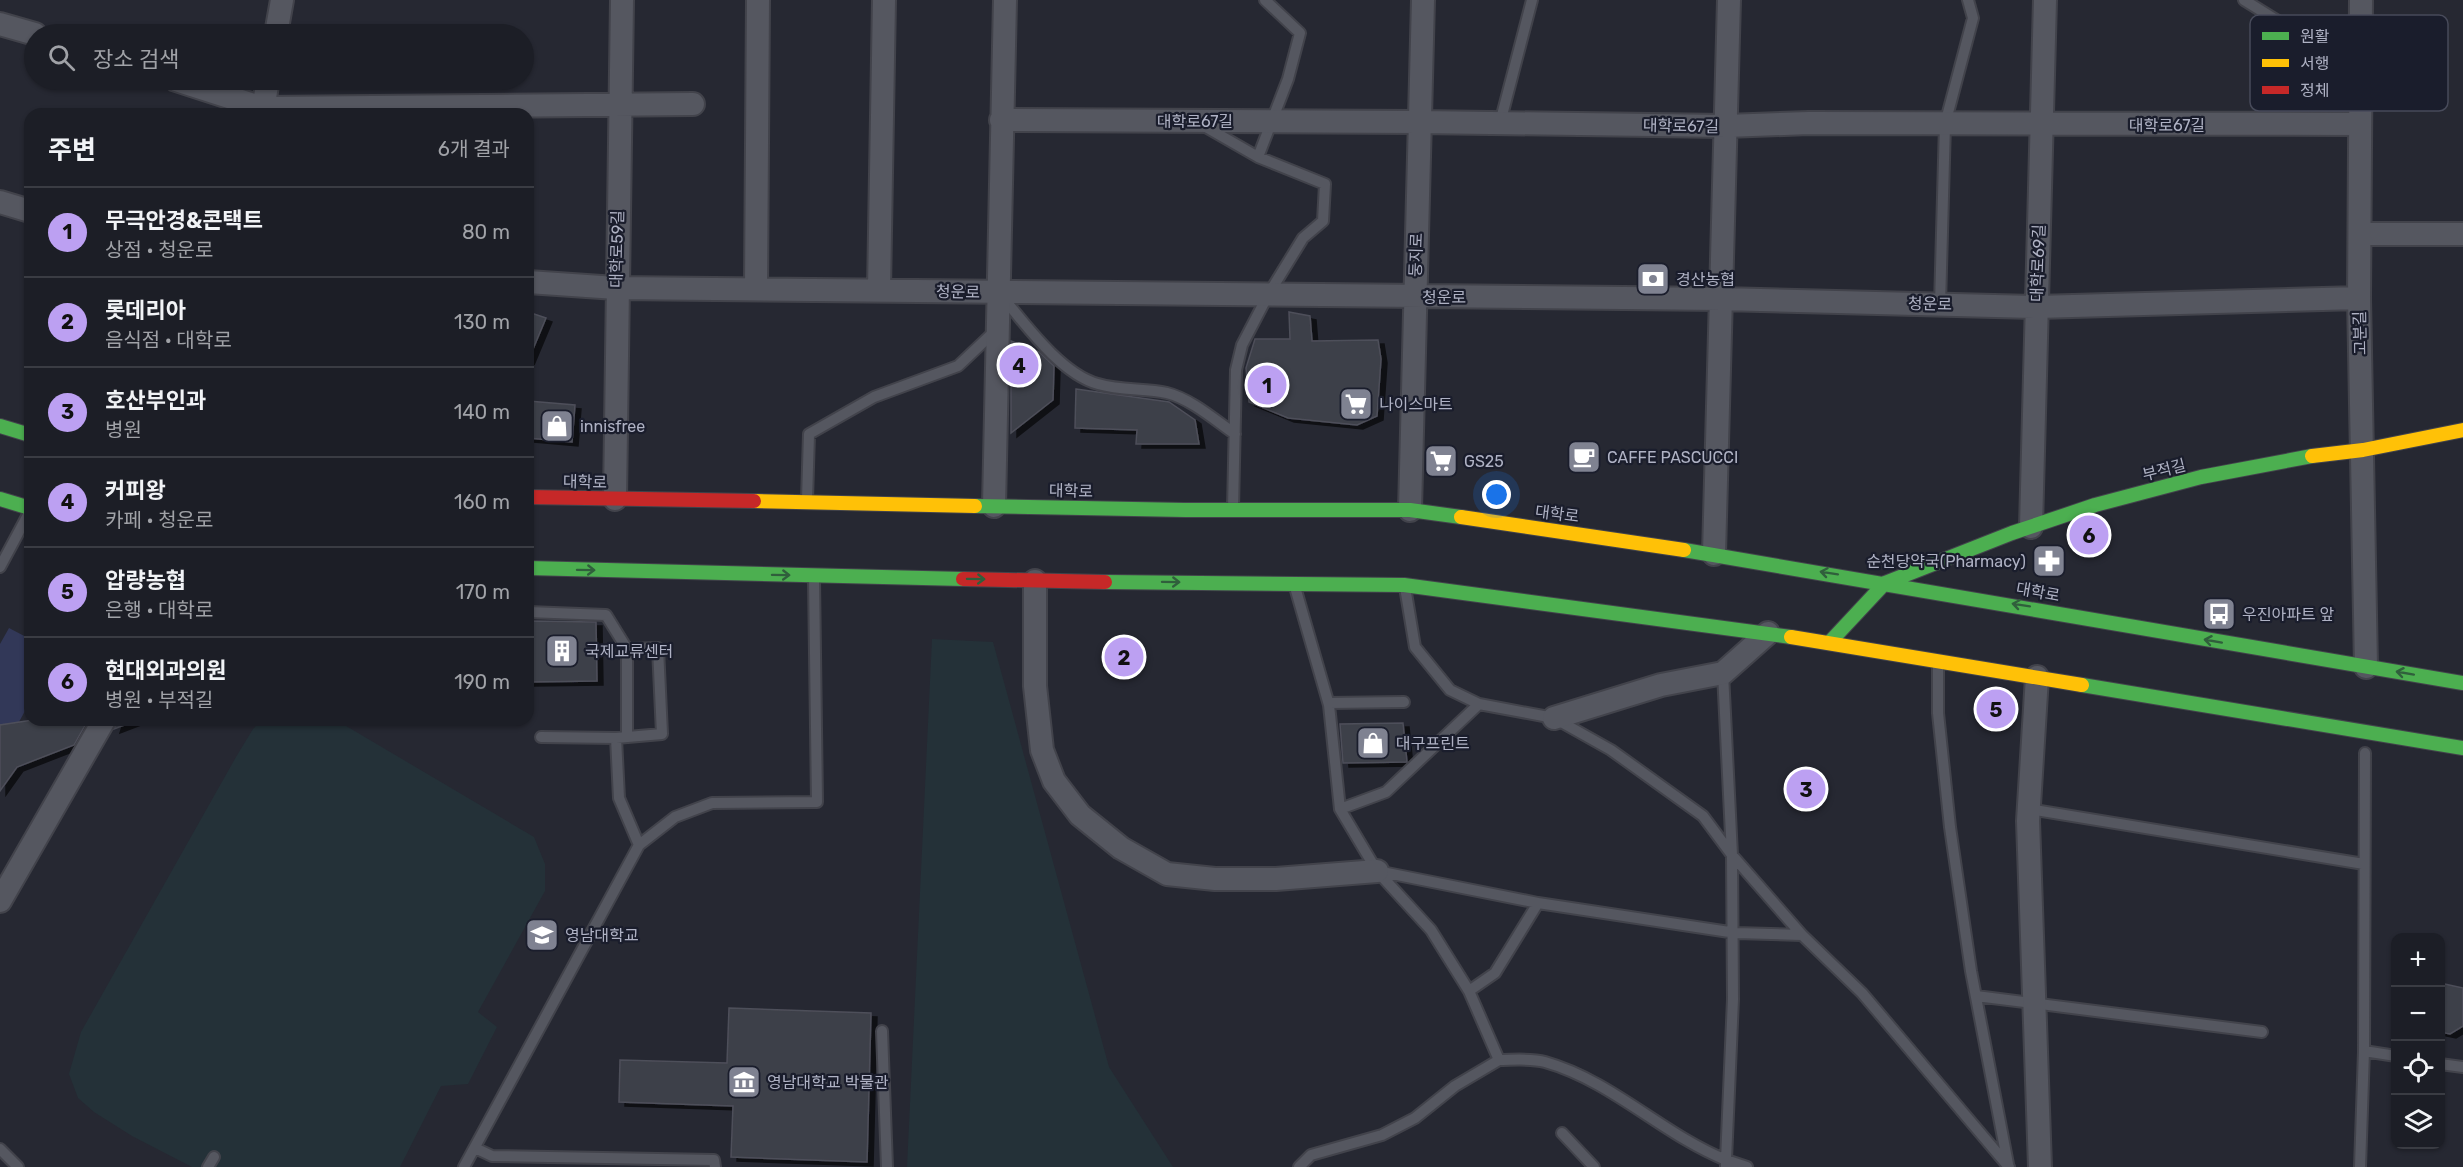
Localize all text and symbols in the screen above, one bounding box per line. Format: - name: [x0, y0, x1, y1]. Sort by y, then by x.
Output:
- legend: [2250, 15, 2448, 111]
- search box: [24, 24, 534, 90]
- text: 원활: [2300, 27, 2330, 46]
- icon: search: [45, 41, 78, 74]
- text: 장소 검색: [93, 46, 179, 73]
- text: 서행: [2300, 54, 2329, 73]
- text: 정체: [2300, 81, 2329, 100]
- street label: 대학로67길: [1157, 112, 1233, 131]
- street label: 대학로67길: [1643, 116, 1719, 136]
- street label: 대학로67길: [2129, 116, 2205, 135]
- text: 주변: [48, 135, 96, 166]
- text: 6개 결과: [438, 137, 510, 161]
- text: 무극안경&콘택트: [105, 207, 263, 234]
- street label: 대학로59길: [607, 210, 627, 288]
- text: 1: [63, 220, 72, 244]
- text: 80 m: [462, 220, 510, 244]
- street label: 대학로69길: [2027, 224, 2049, 302]
- street label: 둥지로: [1406, 232, 1426, 277]
- text: 상점 · 청운로: [105, 238, 213, 262]
- bank icon: 경산농협: [1635, 261, 1671, 297]
- place label: 경산농협: [1676, 270, 1735, 289]
- street label: 청운로: [936, 282, 981, 302]
- street label: 청운로: [1422, 288, 1466, 307]
- street label: 청운로: [1908, 294, 1953, 314]
- text: 롯데리아: [105, 297, 186, 324]
- text: 2: [61, 310, 74, 334]
- text: 130 m: [454, 310, 510, 334]
- street label: 고분길: [2350, 311, 2370, 355]
- text: 음식점 · 대학로: [105, 328, 232, 352]
- pin: 4: [1000, 342, 1038, 388]
- pin: 1: [1248, 362, 1286, 408]
- supermarket icon: 나이스마트: [1338, 386, 1374, 422]
- text: 호산부인과: [105, 387, 206, 414]
- place label: 나이스마트: [1379, 395, 1453, 414]
- text: 3: [61, 400, 74, 424]
- text: 140 m: [454, 400, 510, 424]
- shop icon: innisfree: [539, 408, 575, 444]
- place label: innisfree: [580, 417, 645, 436]
- text: 병원: [105, 418, 142, 442]
- cafe icon: CAFFE PASCUCCI: [1566, 439, 1602, 475]
- supermarket icon: GS25: [1423, 443, 1459, 479]
- place label: CAFFE PASCUCCI: [1607, 448, 1738, 467]
- place label: GS25: [1464, 452, 1504, 471]
- street label: 부적길: [2140, 455, 2188, 485]
- street label: 대학로: [563, 472, 608, 492]
- text: 커피왕: [105, 477, 166, 504]
- your location: [1482, 480, 1511, 509]
- street label: 대학로: [1049, 481, 1094, 501]
- text: 4: [61, 490, 74, 514]
- text: 160 m: [454, 490, 510, 514]
- street label: 대학로: [1534, 502, 1580, 526]
- text: 카페 · 청운로: [105, 508, 213, 532]
- pin: 6: [2070, 512, 2108, 558]
- pharmacy icon: 순천당약국(Pharmacy): [2031, 543, 2067, 579]
- place label: 순천당약국(Pharmacy): [1866, 552, 2026, 571]
- one-way arrow: [576, 564, 596, 575]
- text: 압량농협: [105, 567, 186, 594]
- one-way arrow: [1820, 567, 1839, 578]
- one-way arrow: [771, 569, 791, 580]
- one-way arrow: [966, 573, 986, 585]
- one-way arrow: [1161, 577, 1181, 588]
- street label: 대학로: [2015, 579, 2062, 605]
- text: 5: [61, 580, 74, 604]
- text: 170 m: [456, 580, 510, 604]
- bus stop icon: 우진아파트 앞: [2201, 596, 2237, 632]
- text: 은행 · 대학로: [105, 598, 213, 622]
- one-way arrow: [2012, 600, 2032, 611]
- place label: 우진아파트 앞: [2242, 605, 2335, 624]
- building icon: 국제교류센터: [544, 633, 580, 669]
- pin: 2: [1104, 634, 1144, 680]
- one-way arrow: [2204, 635, 2223, 646]
- place label: 국제교류센터: [585, 642, 673, 661]
- text: 현대외과의원: [105, 657, 226, 684]
- one-way arrow: [2396, 668, 2416, 679]
- text: 6: [61, 670, 74, 694]
- text: 190 m: [454, 670, 510, 694]
- pin: 5: [1976, 686, 2016, 732]
- text: 병원 · 부적길: [105, 688, 213, 712]
- shop icon: 대구프린트: [1355, 725, 1391, 761]
- place label: 대구프린트: [1396, 734, 1470, 753]
- pin: 3: [1786, 766, 1826, 812]
- school or university icon: 영남대학교: [524, 917, 560, 953]
- place label: 영남대학교: [565, 926, 639, 945]
- map controls: [2391, 933, 2445, 1149]
- button: +: [2391, 933, 2445, 987]
- button: −: [2391, 987, 2445, 1041]
- button: locate: [2391, 1041, 2445, 1095]
- museum icon: 영남대학교 박물관: [726, 1064, 762, 1100]
- place label: 영남대학교 박물관: [767, 1073, 889, 1092]
- button: layers: [2391, 1095, 2445, 1149]

